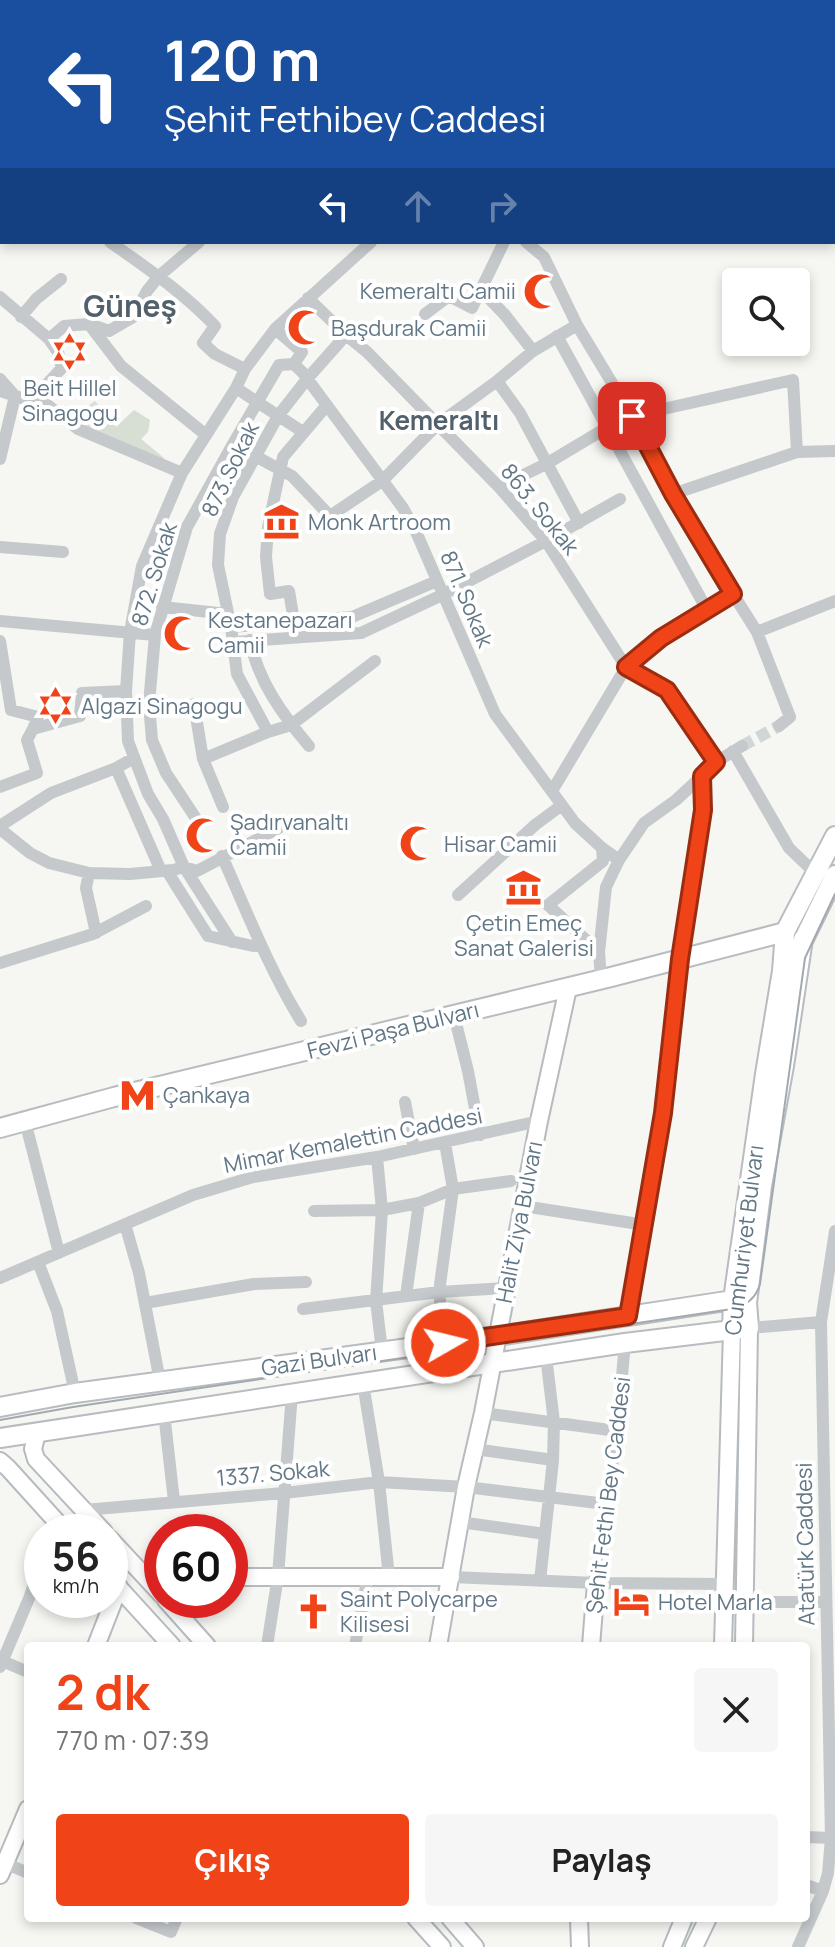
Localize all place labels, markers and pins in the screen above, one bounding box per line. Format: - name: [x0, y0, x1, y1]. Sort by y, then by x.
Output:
- mosque icon: Kemeraltı Camii: [523, 272, 561, 310]
- place label: Kemeraltı Camii: [360, 276, 516, 306]
- mosque icon: Başdurak Camii: [286, 309, 324, 347]
- place label: Başdurak Camii: [331, 313, 486, 343]
- synagogue icon: Beit Hillel Sinagogu: [51, 333, 89, 371]
- place label: Beit Hillel Sinagogu: [22, 373, 118, 428]
- pin: [598, 382, 666, 450]
- museum icon: Monk Artroom: [263, 503, 301, 541]
- place label: Monk Artroom: [308, 507, 451, 537]
- place label: Kestanepazarı Camii: [208, 605, 353, 660]
- mosque icon: Kestanepazarı Camii: [163, 614, 201, 652]
- synagogue icon: Algazi Sinagogu: [36, 687, 74, 725]
- place label: Algazi Sinagogu: [81, 691, 243, 721]
- place label: Şadırvanaltı Camii: [230, 807, 349, 862]
- mosque icon: Şadırvanaltı Camii: [185, 816, 223, 854]
- mosque icon: Hisar Camii: [399, 825, 437, 863]
- place label: Hisar Camii: [444, 829, 557, 859]
- museum icon: Çetin Emeç Sanat Galerisi: [505, 868, 543, 906]
- place label: Çetin Emeç Sanat Galerisi: [454, 908, 594, 963]
- metro station icon: Çankaya: [118, 1076, 156, 1114]
- place label: Çankaya: [163, 1080, 250, 1110]
- hotel icon: Hotel Marla: [613, 1583, 651, 1621]
- place label: Saint Polycarpe Kilisesi: [340, 1584, 498, 1639]
- place label: Hotel Marla: [658, 1587, 773, 1617]
- church icon: Saint Polycarpe Kilisesi: [295, 1593, 333, 1631]

